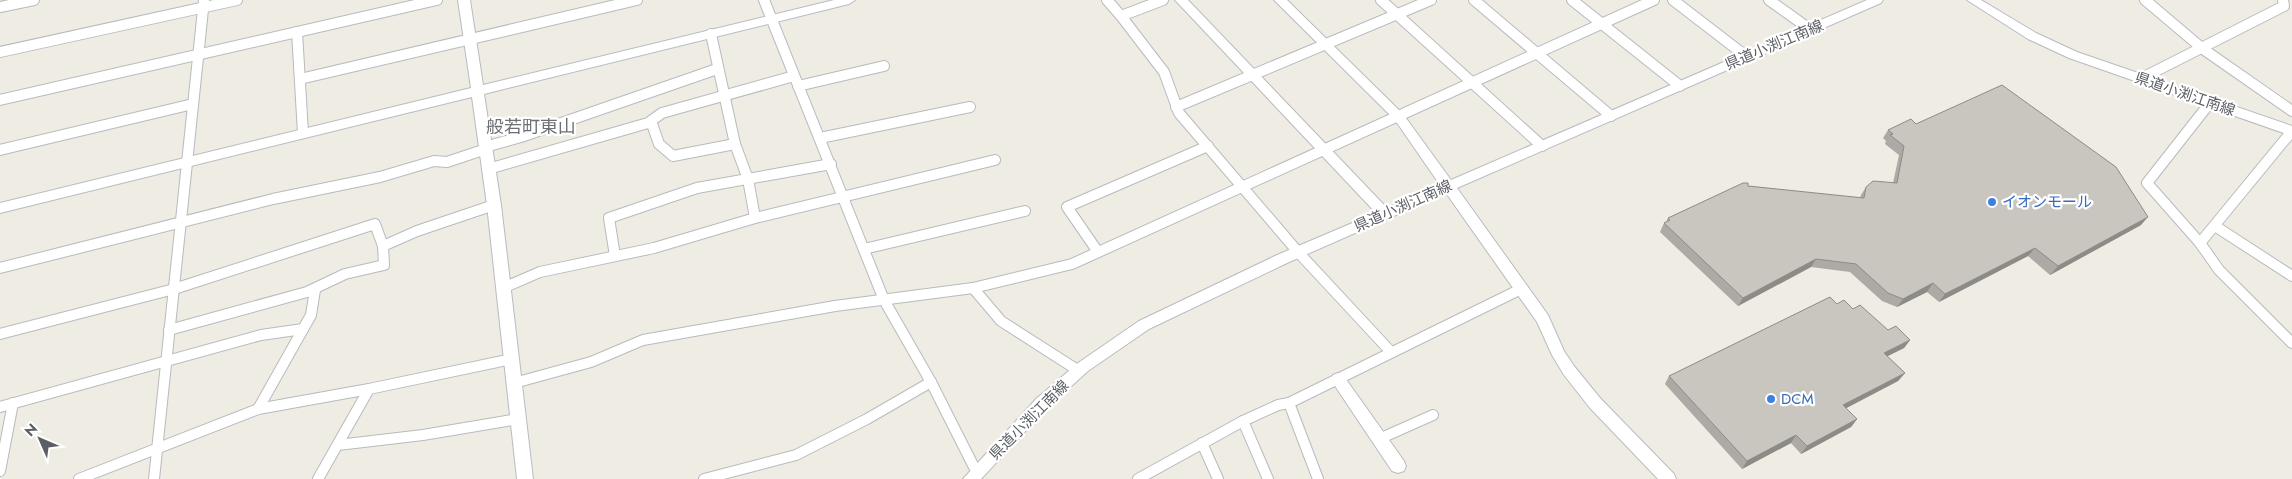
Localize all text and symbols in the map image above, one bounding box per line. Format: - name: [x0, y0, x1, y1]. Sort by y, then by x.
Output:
- street label: 県道小渕江南線: [1721, 14, 1827, 76]
- street label: 県道小渕江南線: [2132, 67, 2238, 121]
- district label: 般若町東山: [486, 114, 576, 140]
- street label: 県道小渕江南線: [1351, 175, 1455, 237]
- place label: イオンモール: [2002, 191, 2092, 213]
- marker: イオンモール: [1986, 196, 1998, 208]
- street label: 県道小渕江南線: [984, 375, 1074, 465]
- place label: DCM: [1781, 388, 1814, 410]
- marker: DCM: [1765, 393, 1777, 405]
- north arrow: [15, 414, 65, 464]
- text: N: [20, 419, 42, 441]

